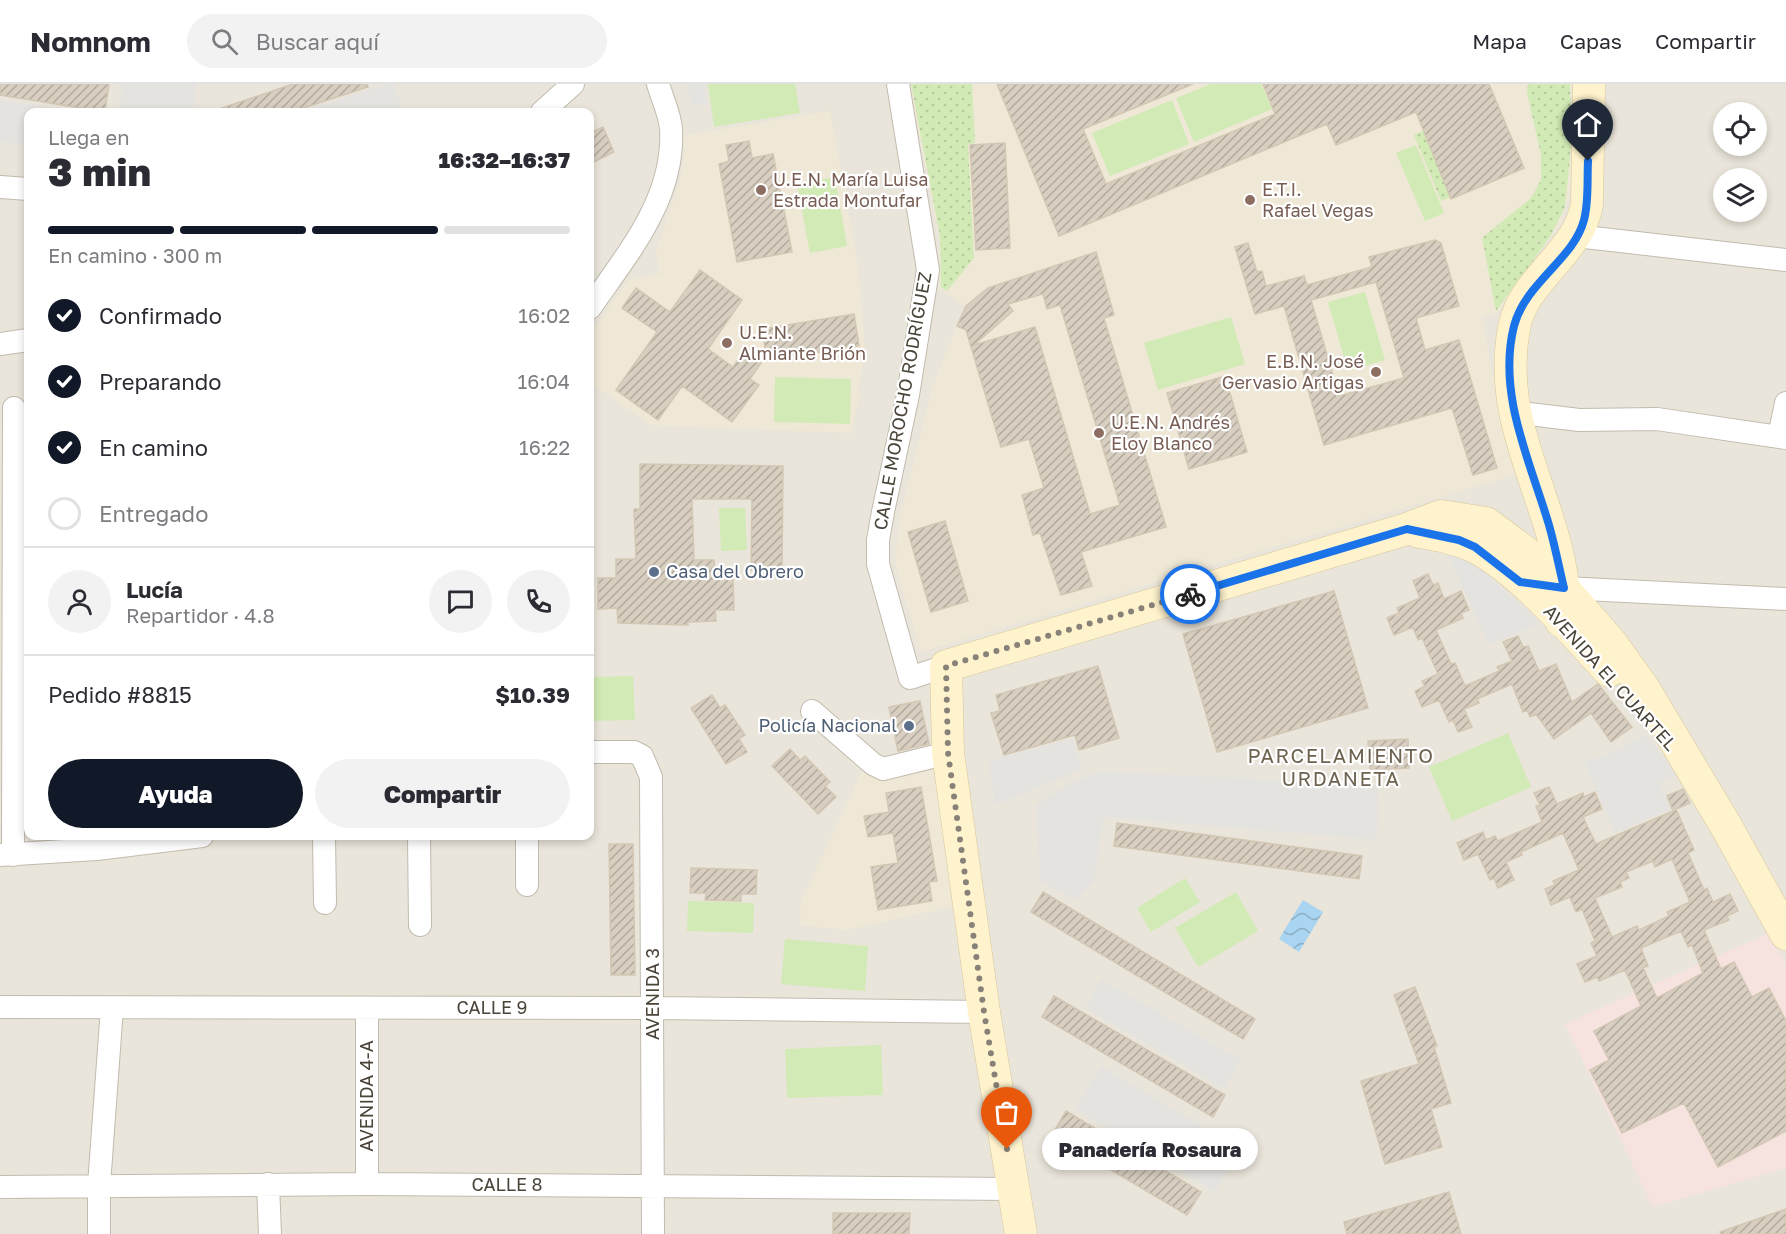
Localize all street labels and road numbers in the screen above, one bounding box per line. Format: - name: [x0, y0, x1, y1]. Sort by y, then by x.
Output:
- street label: CALLE MOROCHO RODRÍGUEZ: [868, 270, 936, 532]
- street label: AVENIDA EL CUARTEL: [1539, 600, 1682, 755]
- street label: AVENIDA 3: [641, 948, 663, 1040]
- street label: CALLE 9: [457, 996, 527, 1018]
- street label: AVENIDA 4-A: [355, 1040, 377, 1152]
- street label: CALLE 8: [472, 1173, 542, 1195]

